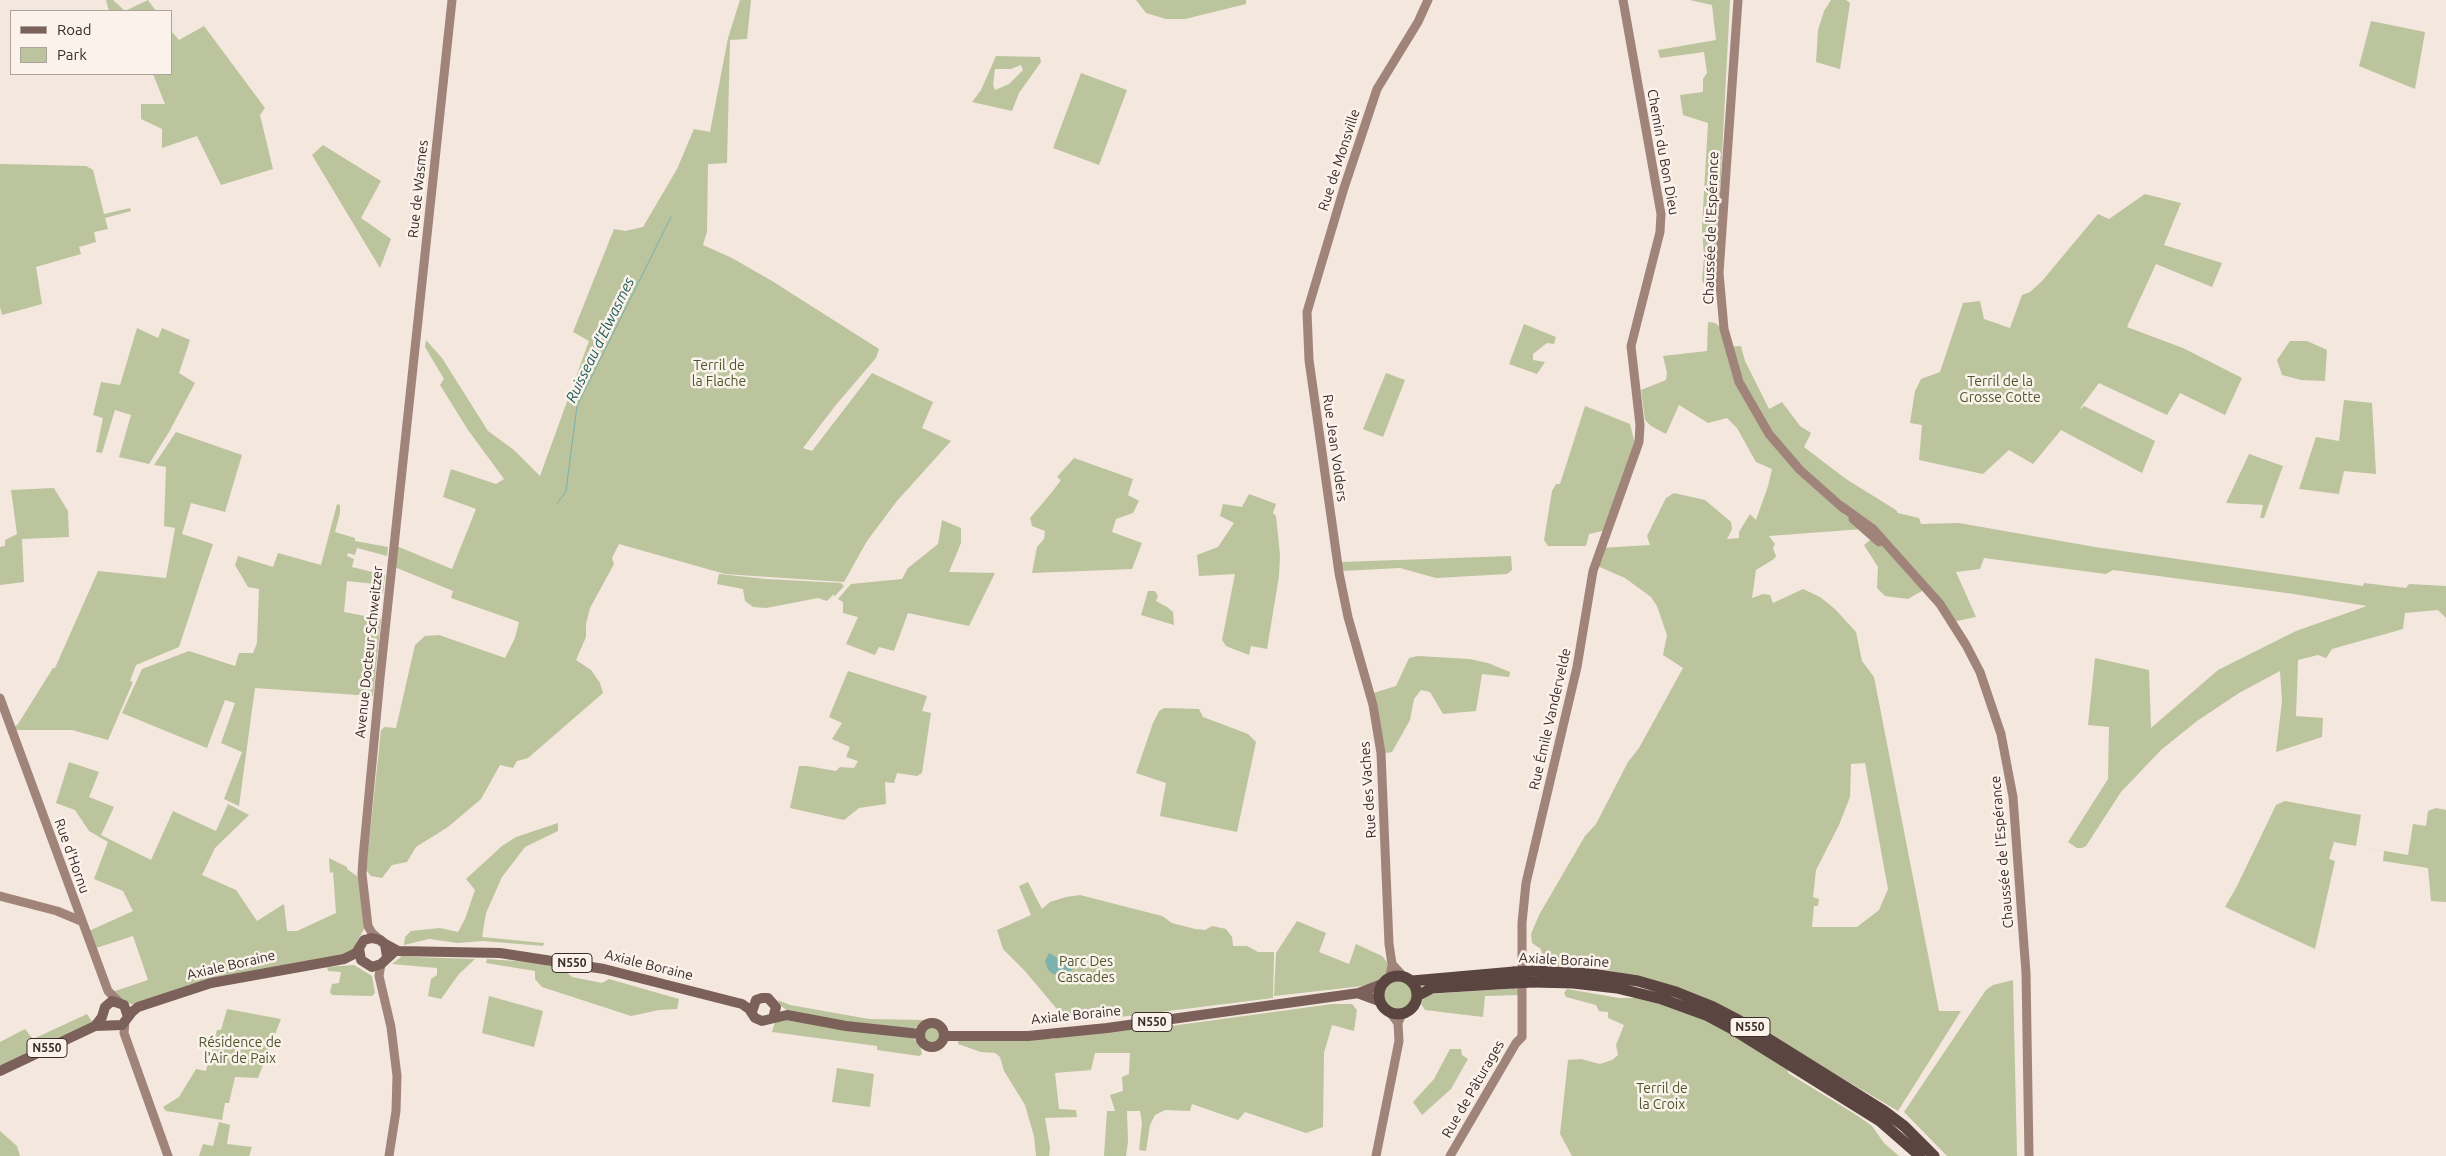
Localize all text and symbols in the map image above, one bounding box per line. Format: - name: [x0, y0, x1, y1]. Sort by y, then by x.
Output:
- legend: [10, 10, 172, 75]
- text: Road: [57, 21, 92, 38]
- text: Park: [57, 46, 87, 63]
- street label: Chemin du Bon Dieu: [1644, 88, 1682, 216]
- street label: Rue de Monsville: [1315, 107, 1363, 213]
- street label: Rue de Wasmes: [404, 139, 432, 239]
- street label: Chaussée de l'Espérance: [1700, 151, 1722, 305]
- water label: Ruisseau d'Elwasmes: [562, 274, 638, 406]
- park label: Terril de la Flache: [692, 357, 746, 390]
- park label: Terril de la Grosse Cotte: [1959, 373, 2041, 406]
- street label: Rue Jean Volders: [1319, 393, 1351, 503]
- street label: Avenue Docteur Schweitzer: [352, 565, 386, 739]
- street label: Rue Émile Vandervelde: [1525, 646, 1575, 792]
- street label: Rue des Vaches: [1356, 741, 1380, 839]
- street label: Chaussée de l'Espérance: [1987, 775, 2017, 929]
- street label: Rue d'Hornu: [51, 816, 93, 896]
- street label: Axiale Boraine: [603, 946, 695, 984]
- street label: Axiale Boraine: [185, 947, 277, 983]
- street label: Axiale Boraine: [1518, 949, 1610, 971]
- park label: Parc Des Cascades: [1057, 953, 1115, 986]
- road number: N550: [552, 954, 592, 972]
- street label: Axiale Boraine: [1030, 1002, 1122, 1028]
- road number: N550: [1132, 1012, 1172, 1032]
- road number: N550: [1730, 1018, 1770, 1036]
- park label: Résidence de l'Air de Paix: [198, 1034, 282, 1066]
- street label: Rue de Pâturages: [1438, 1037, 1508, 1141]
- road number: N550: [27, 1038, 67, 1058]
- park label: Terril de la Croix: [1636, 1080, 1688, 1112]

